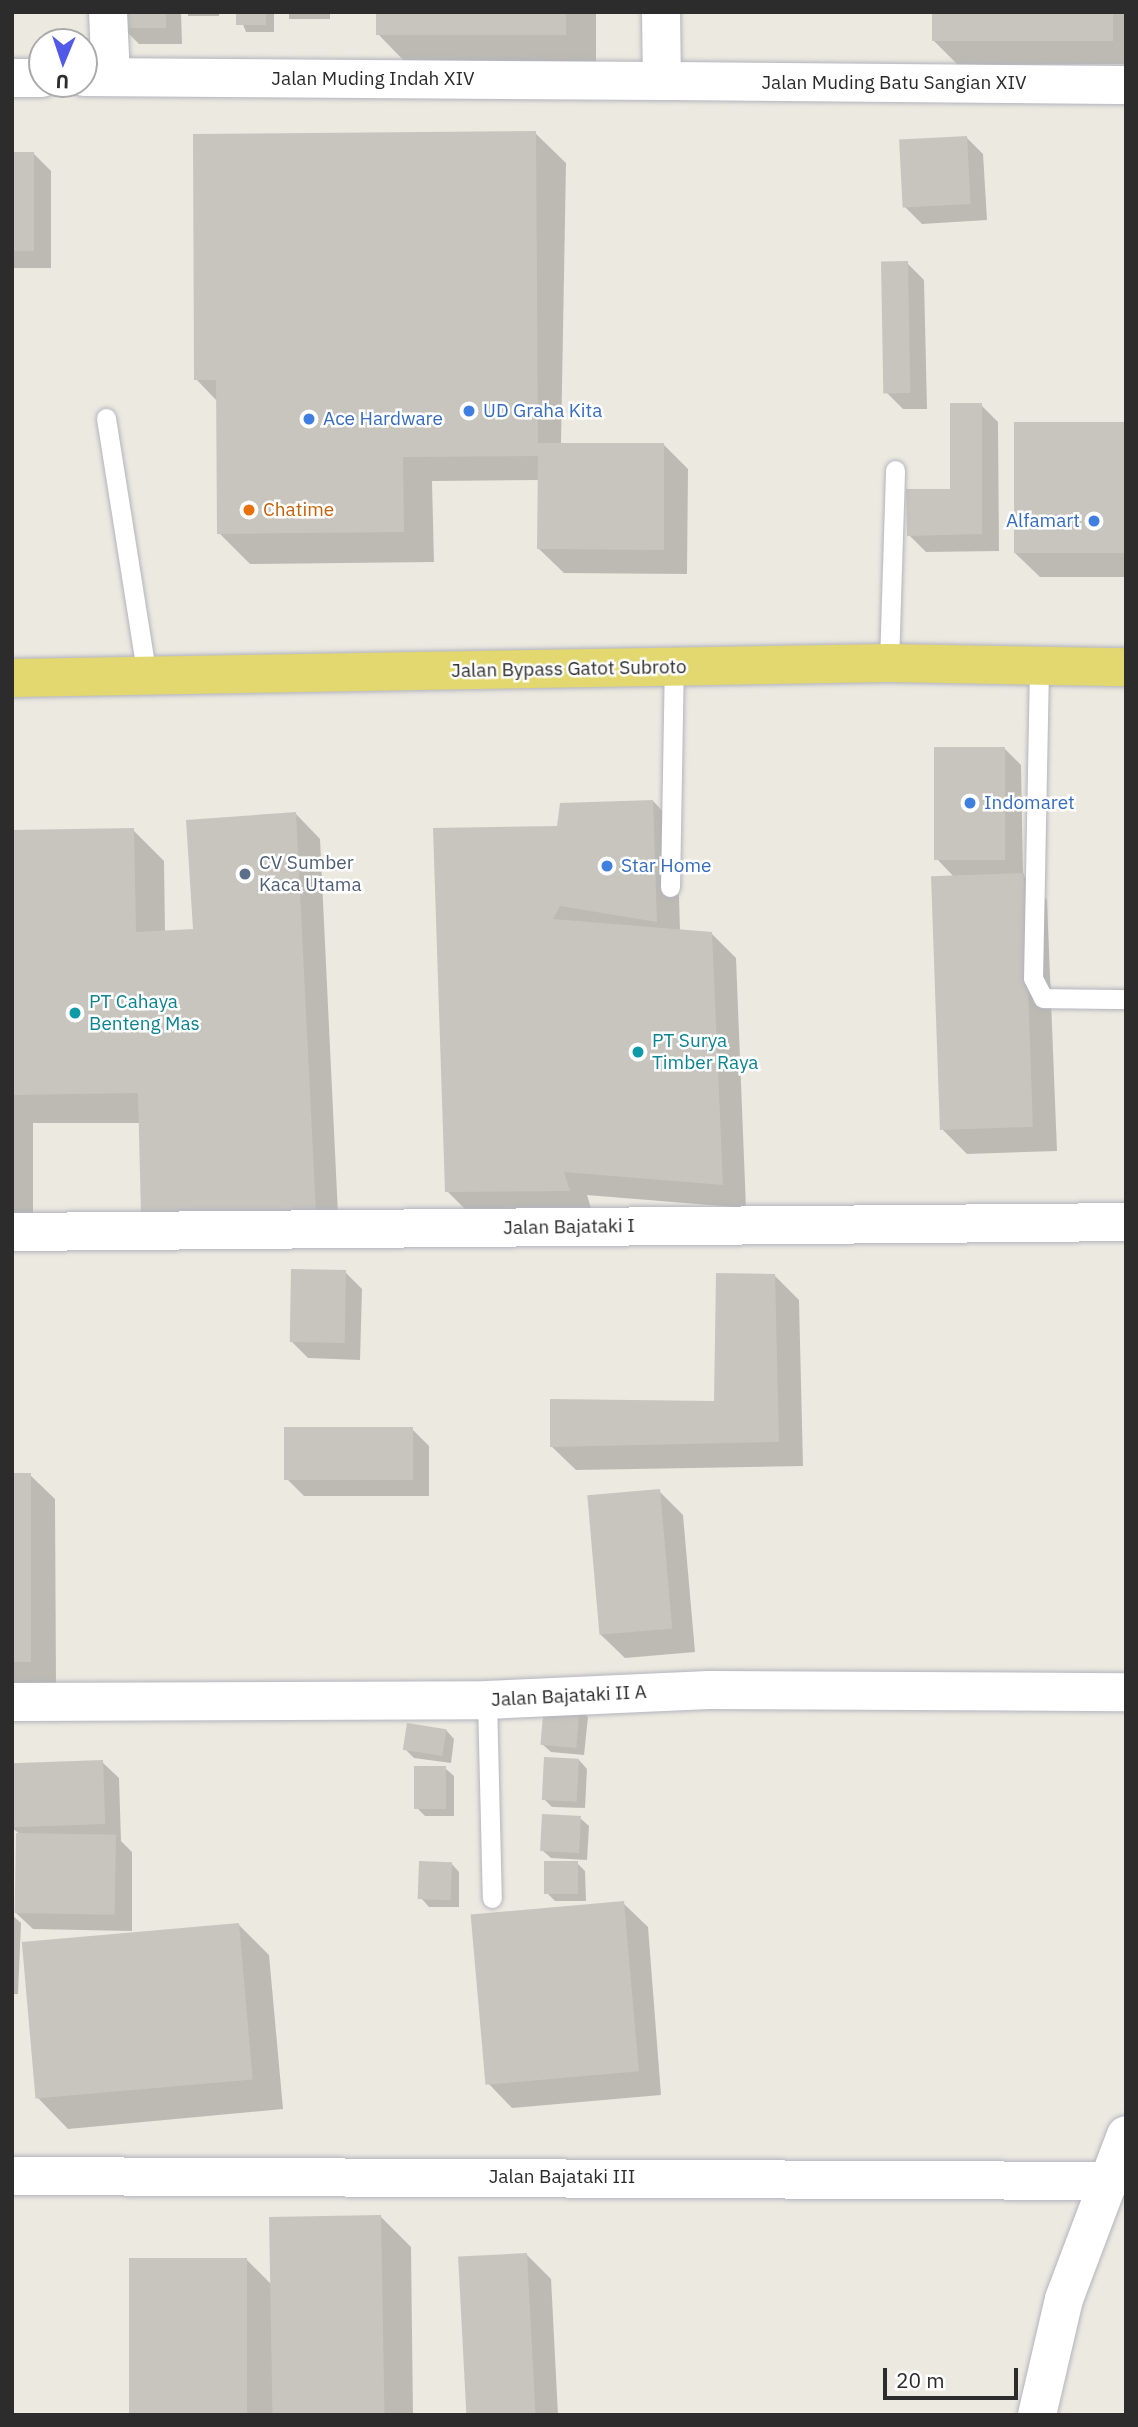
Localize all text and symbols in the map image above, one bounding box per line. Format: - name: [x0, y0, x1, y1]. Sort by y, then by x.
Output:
- north arrow: [28, 28, 98, 98]
- street label: Jalan Muding Indah XIV: [271, 68, 475, 90]
- text: U: [55, 70, 69, 94]
- street label: Jalan Muding Batu Sangian XIV: [761, 72, 1027, 94]
- place label: UD Graha Kita: [483, 400, 602, 422]
- marker: UD Graha Kita: [461, 403, 477, 419]
- place label: Ace Hardware: [323, 408, 443, 430]
- marker: Ace Hardware: [301, 411, 317, 427]
- place label: Chatime: [263, 499, 334, 521]
- marker: Chatime: [241, 502, 257, 518]
- place label: Alfamart: [1006, 510, 1080, 532]
- marker: Alfamart: [1086, 513, 1102, 529]
- street label: Jalan Bypass Gatot Subroto: [451, 656, 687, 682]
- place label: Indomaret: [984, 792, 1075, 814]
- marker: Indomaret: [962, 795, 978, 811]
- place label: CV Sumber Kaca Utama: [259, 852, 362, 896]
- place label: Star Home: [621, 855, 711, 877]
- marker: Star Home: [599, 858, 615, 874]
- marker: CV Sumber Kaca Utama: [237, 866, 253, 882]
- place label: PT Cahaya Benteng Mas: [89, 991, 200, 1035]
- marker: PT Cahaya Benteng Mas: [67, 1005, 83, 1021]
- place label: PT Surya Timber Raya: [652, 1030, 758, 1074]
- marker: PT Surya Timber Raya: [630, 1044, 646, 1060]
- street label: Jalan Bajataki I: [503, 1214, 635, 1240]
- street label: Jalan Bajataki II A: [491, 1681, 647, 1711]
- street label: Jalan Bajataki III: [489, 2166, 635, 2188]
- scale bar: [886, 2354, 1021, 2398]
- text: 20 m: [896, 2366, 945, 2394]

